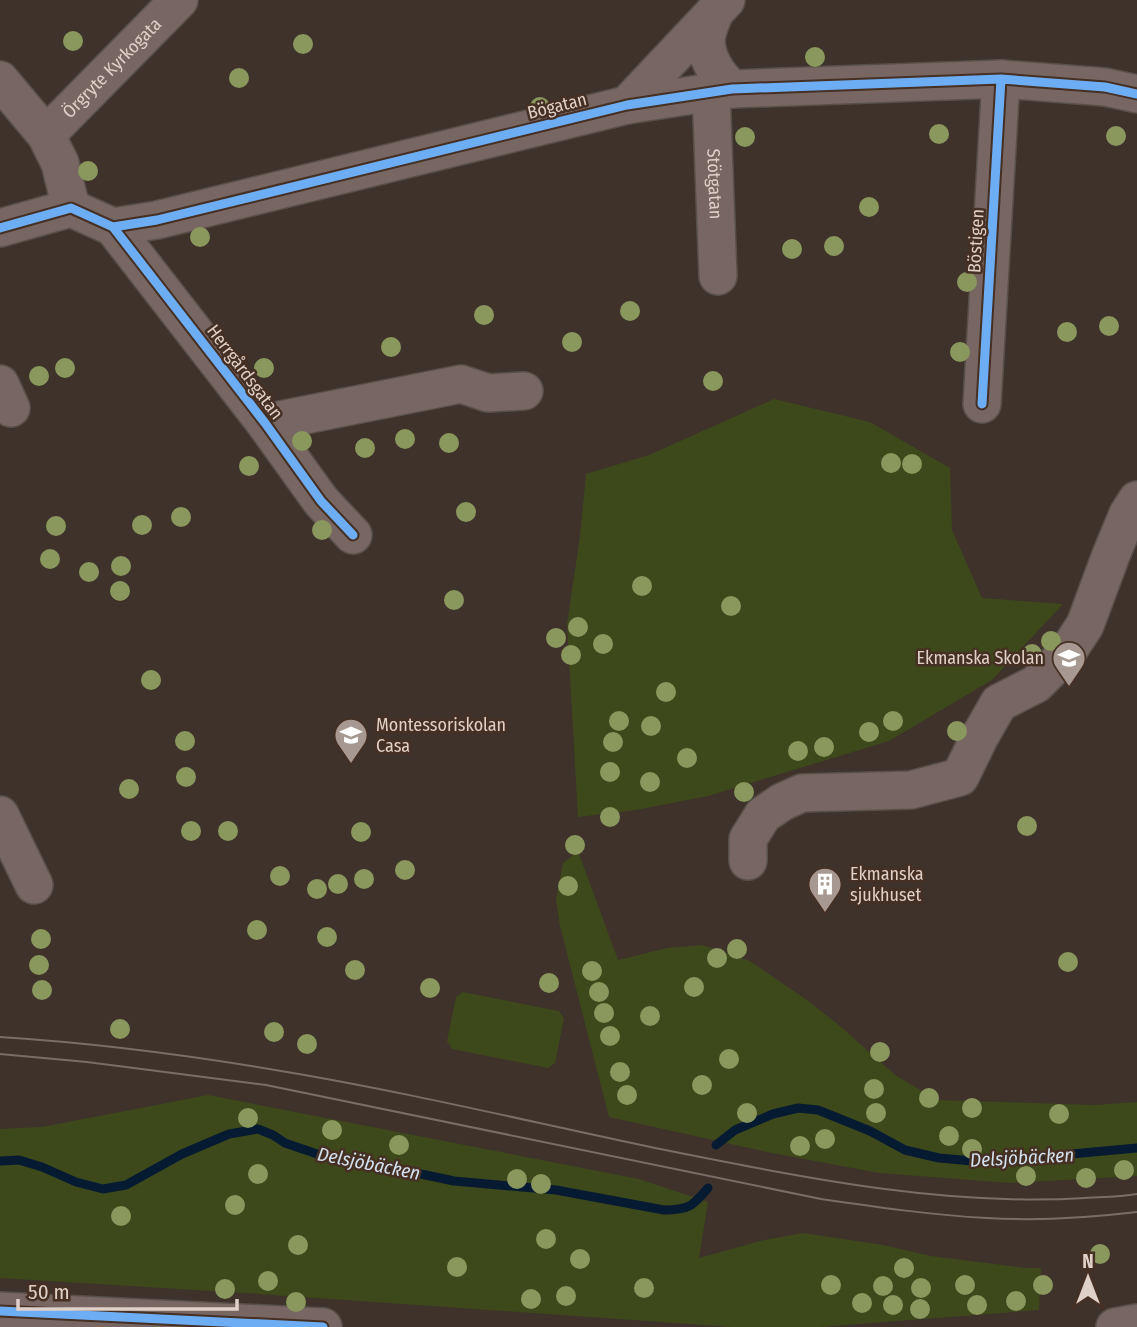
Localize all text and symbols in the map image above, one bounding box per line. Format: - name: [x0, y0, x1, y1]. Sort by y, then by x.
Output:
- street label: Örgryte Kyrkogata: [58, 13, 166, 123]
- street label: Bögatan: [525, 88, 589, 124]
- street label: Stötgatan: [702, 148, 727, 220]
- street label: Böstigen: [963, 208, 989, 274]
- street label: Herrgårdsgatan: [202, 320, 288, 424]
- school or university icon: Ekmanska Skolan: [1050, 639, 1088, 688]
- place label: Ekmanska Skolan: [917, 647, 1044, 669]
- place label: Montessoriskolan Casa: [376, 714, 506, 757]
- school or university icon: Montessoriskolan Casa: [332, 716, 370, 765]
- place label: Ekmanska sjukhuset: [850, 863, 924, 906]
- building icon: Ekmanska sjukhuset: [806, 865, 844, 914]
- water label: Delsjöbäcken: [316, 1142, 422, 1185]
- water label: Delsjöbäcken: [969, 1143, 1075, 1172]
- north arrow: [1053, 1243, 1123, 1313]
- text: N: [1082, 1250, 1094, 1273]
- scale bar: [18, 1268, 236, 1312]
- text: 50 m: [28, 1279, 70, 1305]

